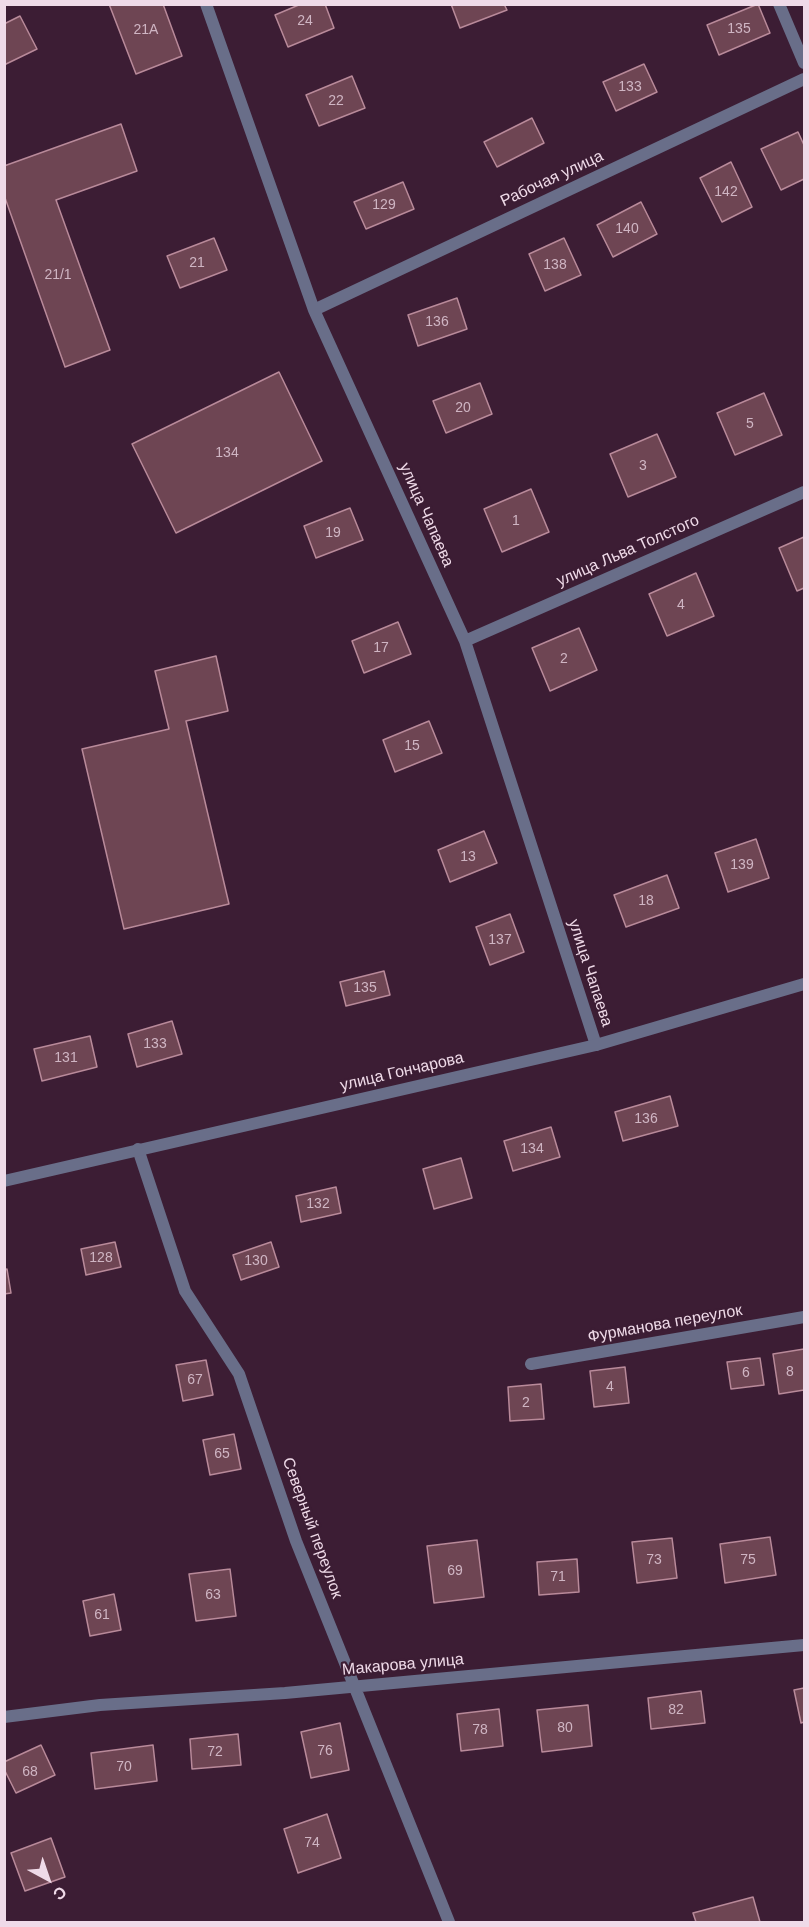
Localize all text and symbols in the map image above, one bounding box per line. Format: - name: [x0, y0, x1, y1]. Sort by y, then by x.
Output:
- house number: 24: [297, 13, 313, 29]
- house number: 135: [727, 21, 751, 37]
- house number: 21А: [134, 22, 158, 38]
- house number: 133: [618, 79, 642, 95]
- house number: 22: [328, 93, 344, 109]
- street label: Рабочая улица: [498, 147, 606, 211]
- house number: 142: [714, 184, 738, 200]
- house number: 129: [372, 197, 396, 213]
- house number: 140: [615, 221, 639, 237]
- house number: 21: [189, 255, 205, 271]
- house number: 138: [543, 257, 567, 273]
- house number: 21/1: [44, 267, 72, 283]
- house number: 136: [425, 314, 449, 330]
- house number: 20: [455, 400, 471, 416]
- house number: 5: [746, 416, 754, 432]
- house number: 134: [215, 445, 239, 461]
- house number: 3: [639, 458, 647, 474]
- street label: улица Чапаева: [395, 460, 457, 570]
- street label: улица Льва Толстого: [554, 511, 702, 591]
- house number: 1: [512, 513, 520, 529]
- house number: 19: [325, 525, 341, 541]
- house number: 4: [677, 597, 685, 613]
- house number: 17: [373, 640, 389, 656]
- house number: 2: [560, 651, 568, 667]
- house number: 15: [404, 738, 420, 754]
- house number: 13: [460, 849, 476, 865]
- house number: 139: [730, 857, 754, 873]
- house number: 18: [638, 893, 654, 909]
- street label: улица Чапаева: [564, 917, 616, 1029]
- house number: 137: [488, 932, 512, 948]
- house number: 135: [353, 980, 377, 996]
- house number: 133: [143, 1036, 167, 1052]
- street label: улица Гончарова: [338, 1048, 466, 1096]
- house number: 131: [54, 1050, 78, 1066]
- house number: 136: [634, 1111, 658, 1127]
- house number: 134: [520, 1141, 544, 1157]
- house number: 132: [306, 1196, 330, 1212]
- house number: 128: [89, 1250, 113, 1266]
- house number: 130: [244, 1253, 268, 1269]
- street label: Фурманова переулок: [586, 1301, 744, 1347]
- house number: 8: [786, 1364, 794, 1380]
- house number: 6: [742, 1365, 750, 1381]
- house number: 67: [187, 1372, 203, 1388]
- house number: 4: [606, 1379, 614, 1395]
- house number: 2: [522, 1395, 530, 1411]
- house number: 65: [214, 1446, 230, 1462]
- street label: Северный переулок: [278, 1455, 346, 1601]
- house number: 73: [646, 1552, 662, 1568]
- house number: 75: [740, 1552, 756, 1568]
- house number: 69: [447, 1563, 463, 1579]
- house number: 71: [550, 1569, 566, 1585]
- house number: 63: [205, 1587, 221, 1603]
- house number: 61: [94, 1607, 110, 1623]
- street label: Макарова улица: [341, 1650, 465, 1680]
- house number: 82: [668, 1702, 684, 1718]
- house number: 80: [557, 1720, 573, 1736]
- house number: 78: [472, 1722, 488, 1738]
- house number: 76: [317, 1743, 333, 1759]
- house number: 72: [207, 1744, 223, 1760]
- house number: 70: [116, 1759, 132, 1775]
- house number: 68: [22, 1764, 38, 1780]
- house number: 74: [304, 1835, 320, 1851]
- north arrow: [18, 1849, 78, 1909]
- text: С: [50, 1883, 70, 1903]

